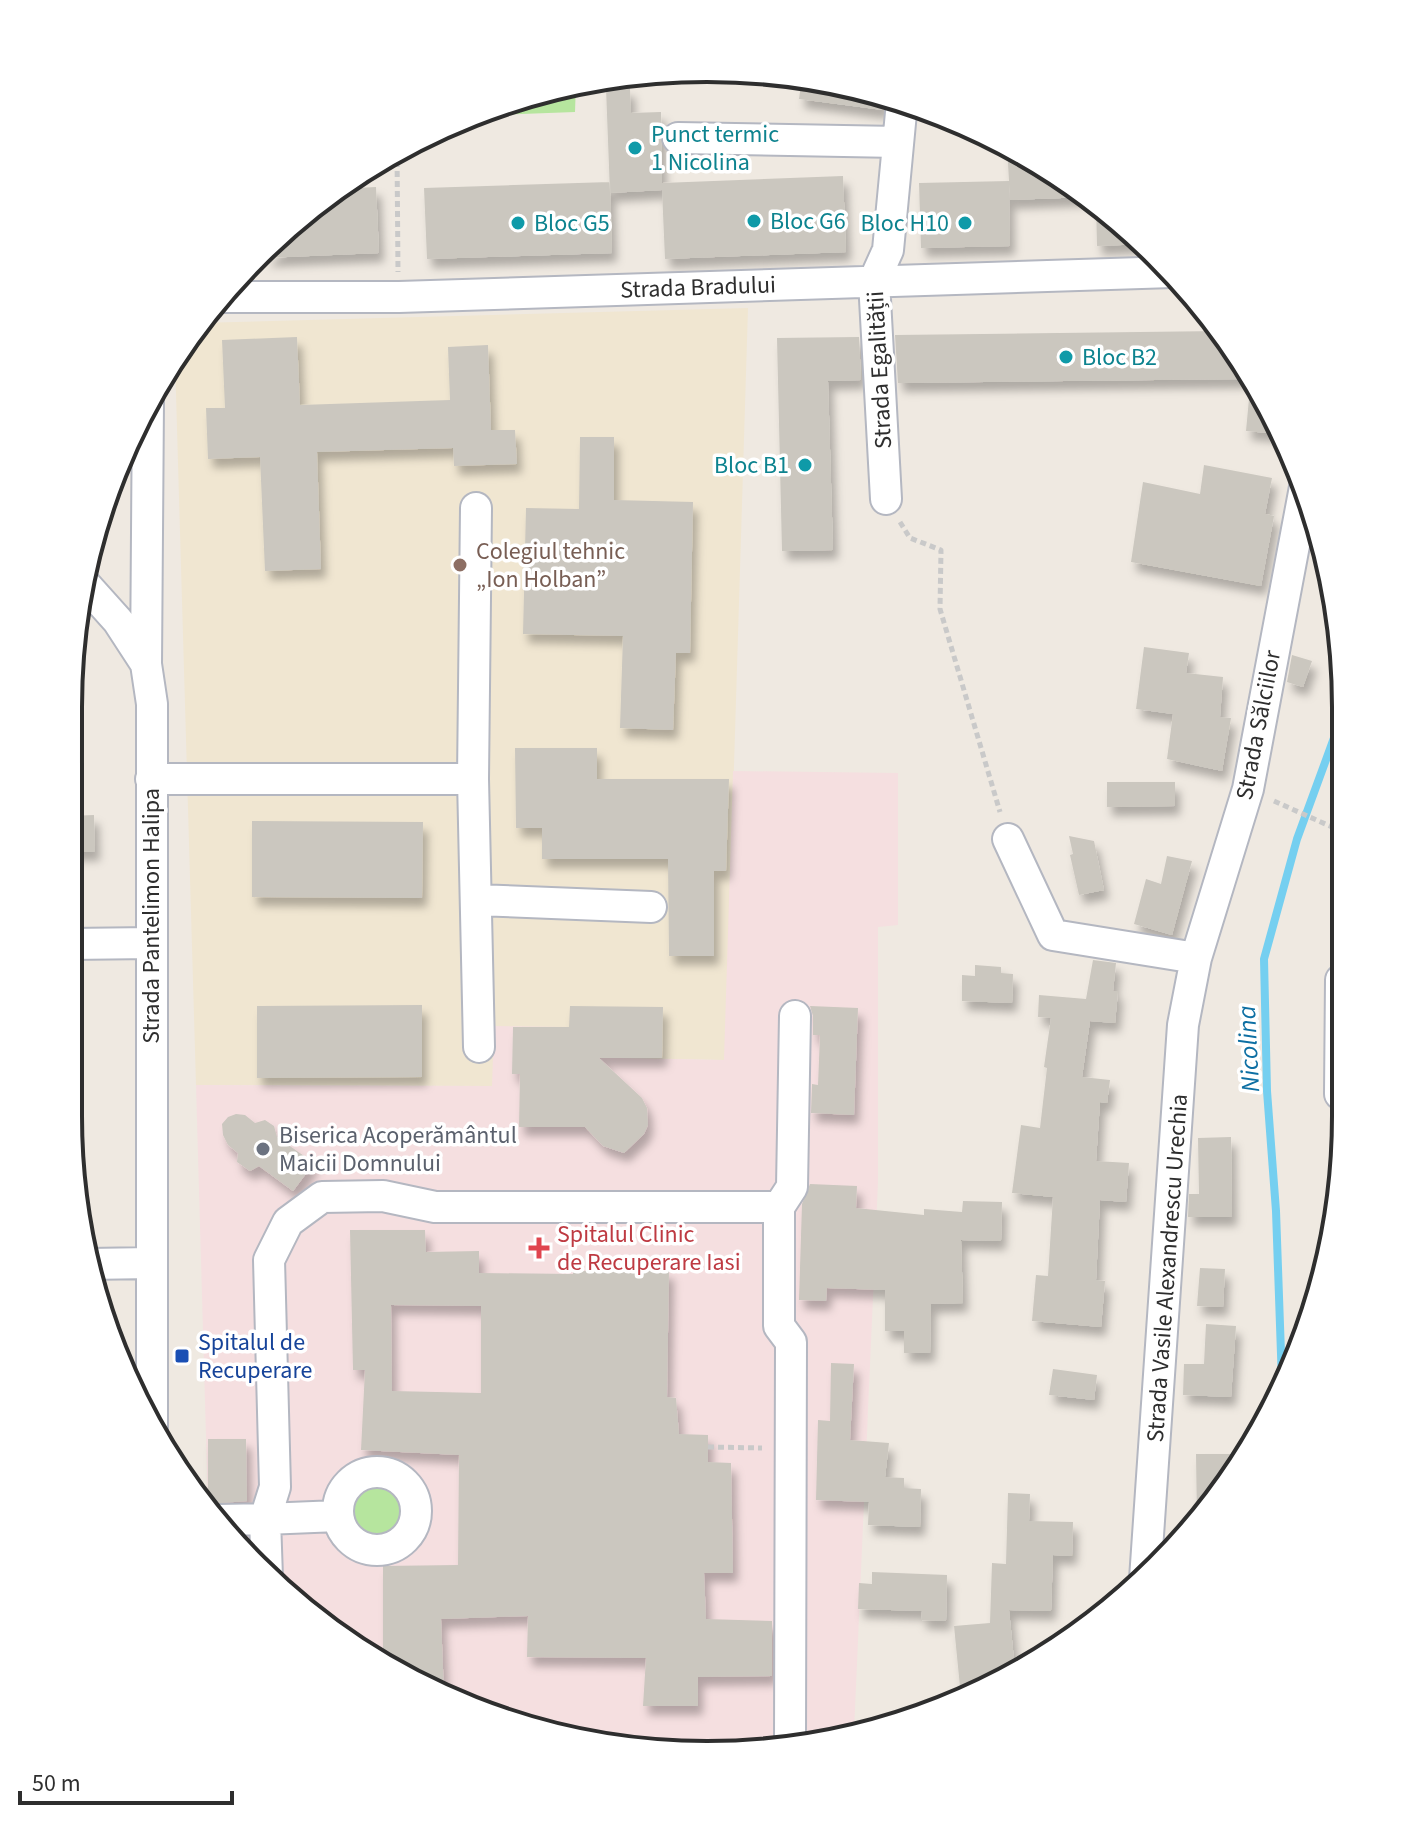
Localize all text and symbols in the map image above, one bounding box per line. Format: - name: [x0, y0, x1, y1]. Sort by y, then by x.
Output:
- place label: Punct termic 1 Nicolina: [651, 117, 779, 180]
- marker: Punct termic 1 Nicolina: [626, 139, 644, 157]
- place label: Bloc G6: [770, 204, 846, 239]
- place label: Bloc G5: [534, 206, 610, 241]
- place label: Bloc H10: [861, 206, 949, 241]
- marker: Bloc G6: [745, 212, 763, 230]
- marker: Bloc G5: [509, 214, 527, 232]
- marker: Bloc H10: [956, 214, 974, 232]
- street label: Strada Bradului: [620, 267, 777, 308]
- street label: Strada Egalității: [858, 290, 901, 450]
- place label: Bloc B2: [1082, 340, 1157, 375]
- marker: Bloc B2: [1057, 348, 1075, 366]
- place label: Bloc B1: [714, 448, 789, 483]
- marker: Bloc B1: [796, 456, 814, 474]
- place label: Colegiul tehnic „Ion Holban”: [476, 534, 625, 597]
- marker: Colegiul tehnic „Ion Holban”: [451, 556, 469, 574]
- street label: Strada Sălciilor: [1227, 647, 1290, 803]
- street label: Strada Pantelimon Halipa: [134, 788, 169, 1044]
- water label: Nicolina: [1228, 1005, 1269, 1093]
- street label: Strada Vasile Alexandrescu Urechia: [1138, 1093, 1197, 1444]
- place label: Biserica Acoperământul Maicii Domnului: [279, 1118, 517, 1181]
- marker: Biserica Acoperământul Maicii Domnului: [254, 1140, 272, 1158]
- place label: Spitalul Clinic de Recuperare Iasi: [557, 1217, 741, 1280]
- marker: Spitalul Clinic de Recuperare Iasi: [528, 1237, 550, 1259]
- place label: Spitalul de Recuperare: [198, 1325, 312, 1388]
- marker: Spitalul de Recuperare: [173, 1347, 191, 1365]
- scale bar: [20, 1755, 232, 1805]
- text: 50 m: [32, 1766, 81, 1801]

